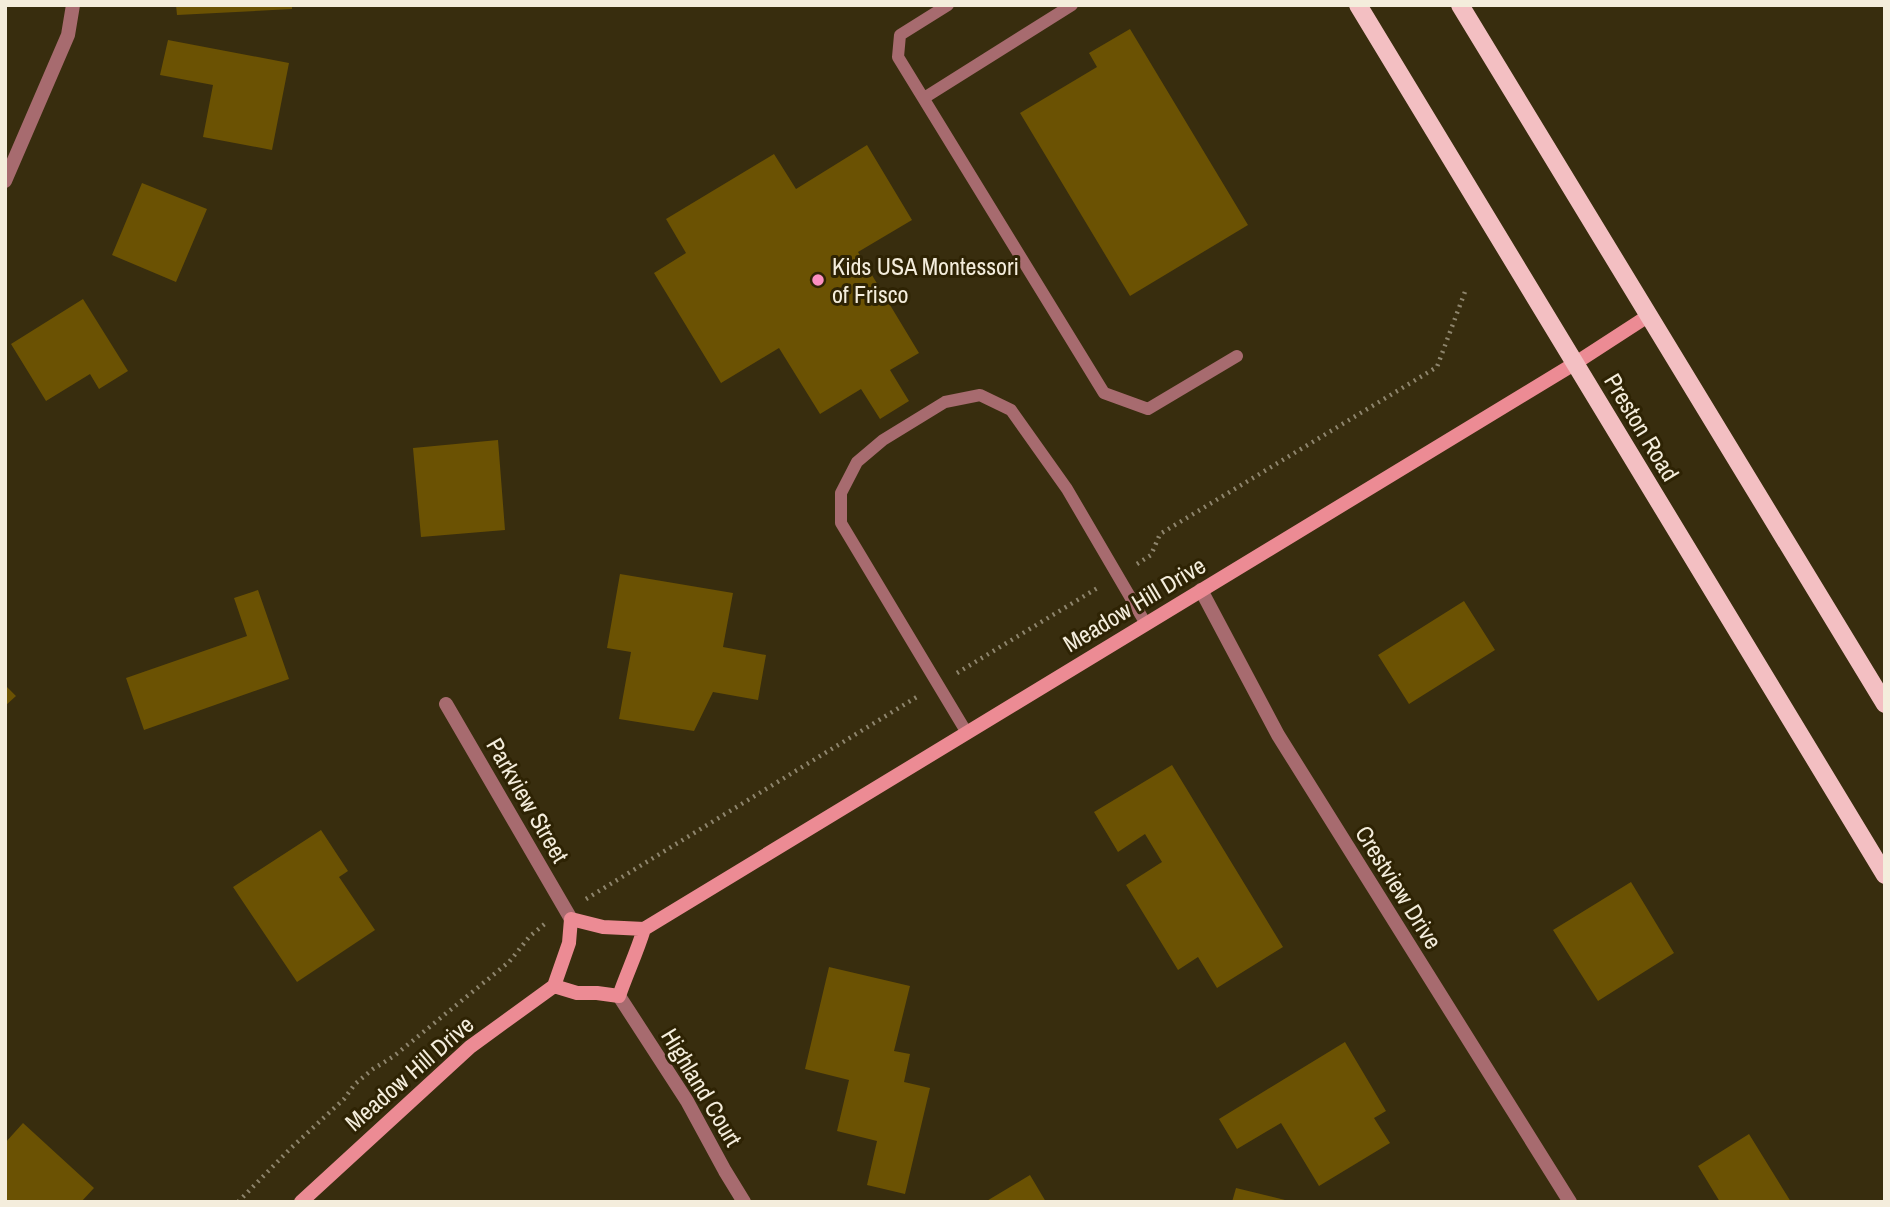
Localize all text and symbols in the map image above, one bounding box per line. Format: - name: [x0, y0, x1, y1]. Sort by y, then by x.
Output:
- place label: Kids USA Montessori of Frisco: [832, 250, 1019, 310]
- marker: Kids USA Montessori of Frisco: [810, 272, 826, 288]
- street label: Preston Road: [1597, 367, 1687, 487]
- street label: Meadow Hill Drive: [1057, 549, 1211, 659]
- street label: Parkview Street: [479, 732, 577, 869]
- street label: Crestview Drive: [1348, 819, 1450, 955]
- street label: Meadow Hill Drive: [338, 1008, 480, 1138]
- street label: Highland Court: [654, 1022, 750, 1152]

